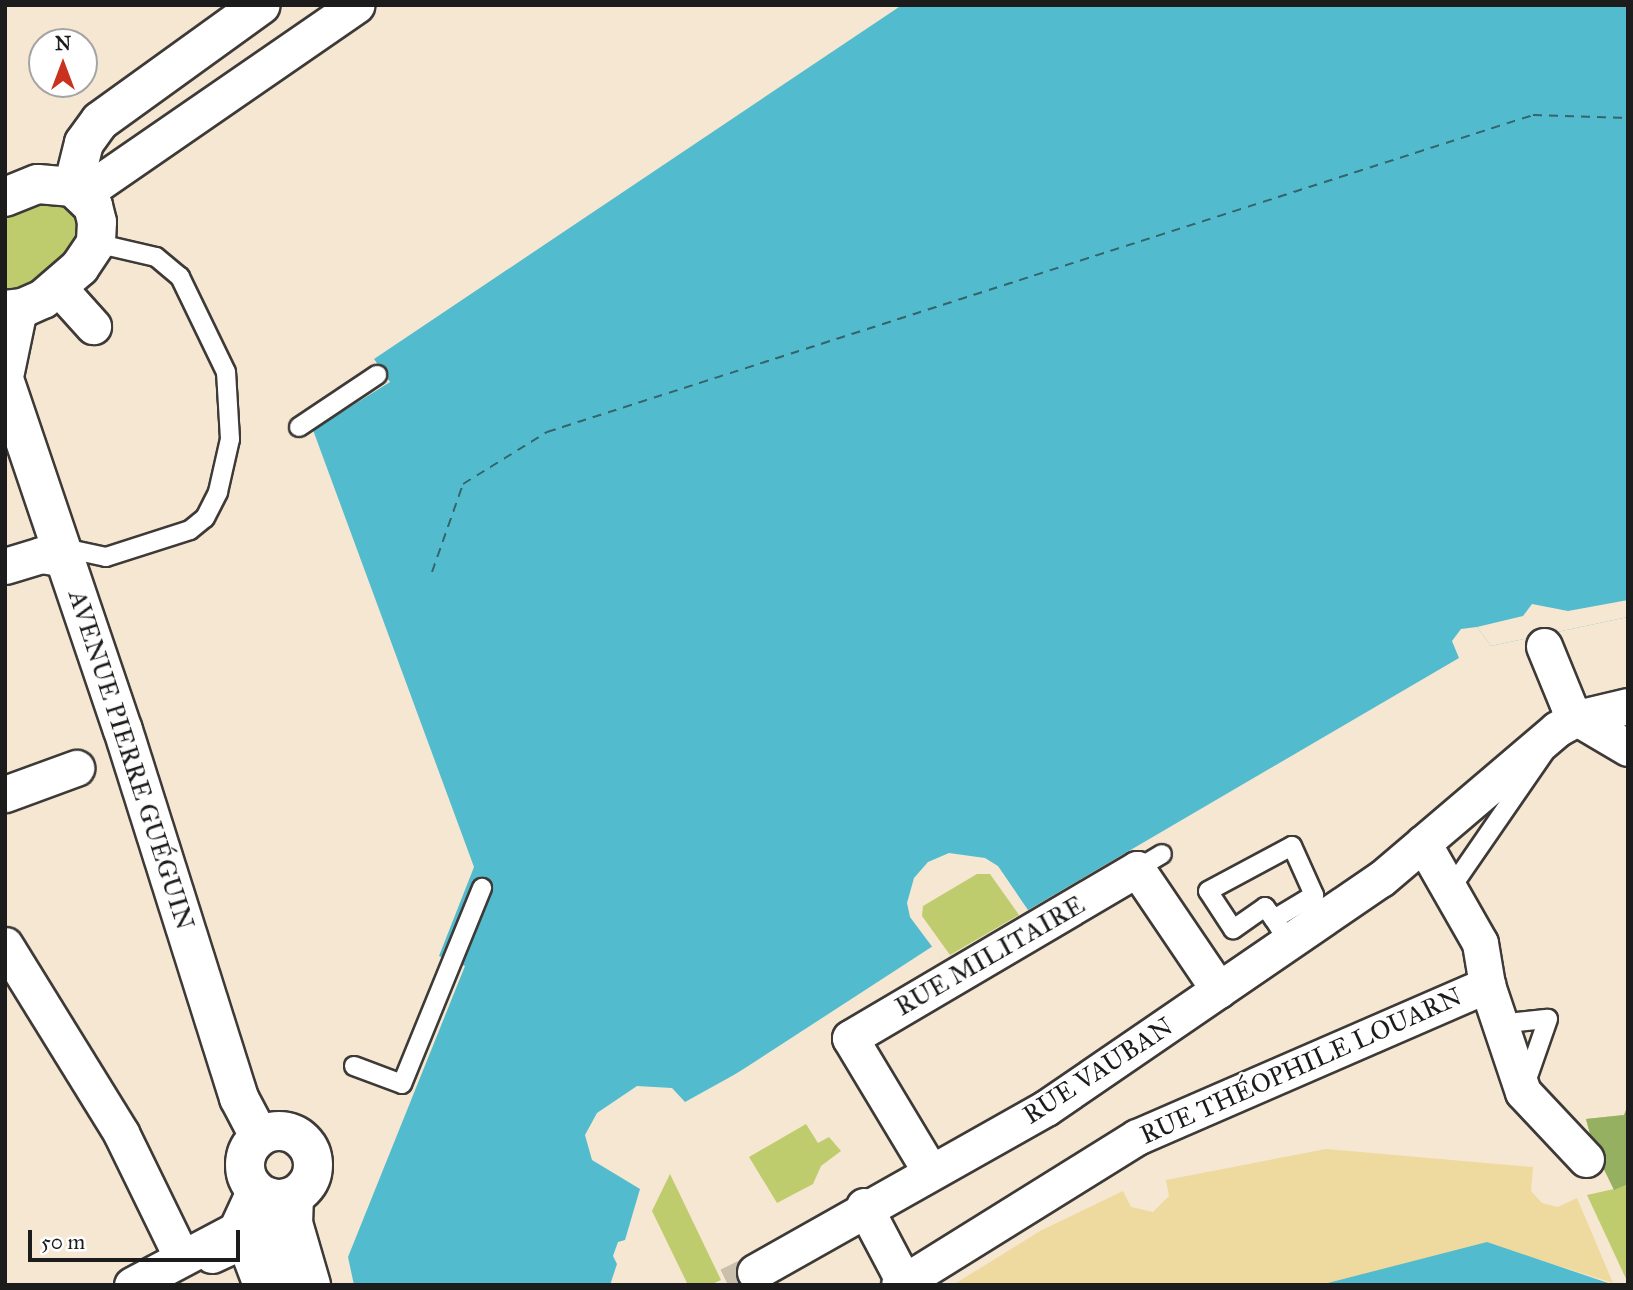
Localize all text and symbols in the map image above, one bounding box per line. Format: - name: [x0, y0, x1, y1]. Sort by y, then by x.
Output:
- north arrow: [28, 28, 98, 98]
- text: N: [55, 32, 71, 55]
- street label: AVENUE PIERRE GUÉGUIN: [61, 586, 201, 934]
- street label: RUE MILITAIRE: [890, 889, 1090, 1023]
- street label: RUE THÉOPHILE LOUARN: [1135, 981, 1467, 1151]
- street label: RUE VAUBAN: [1017, 1011, 1179, 1131]
- scale bar: [32, 1216, 243, 1260]
- text: 50 m: [41, 1229, 85, 1255]

